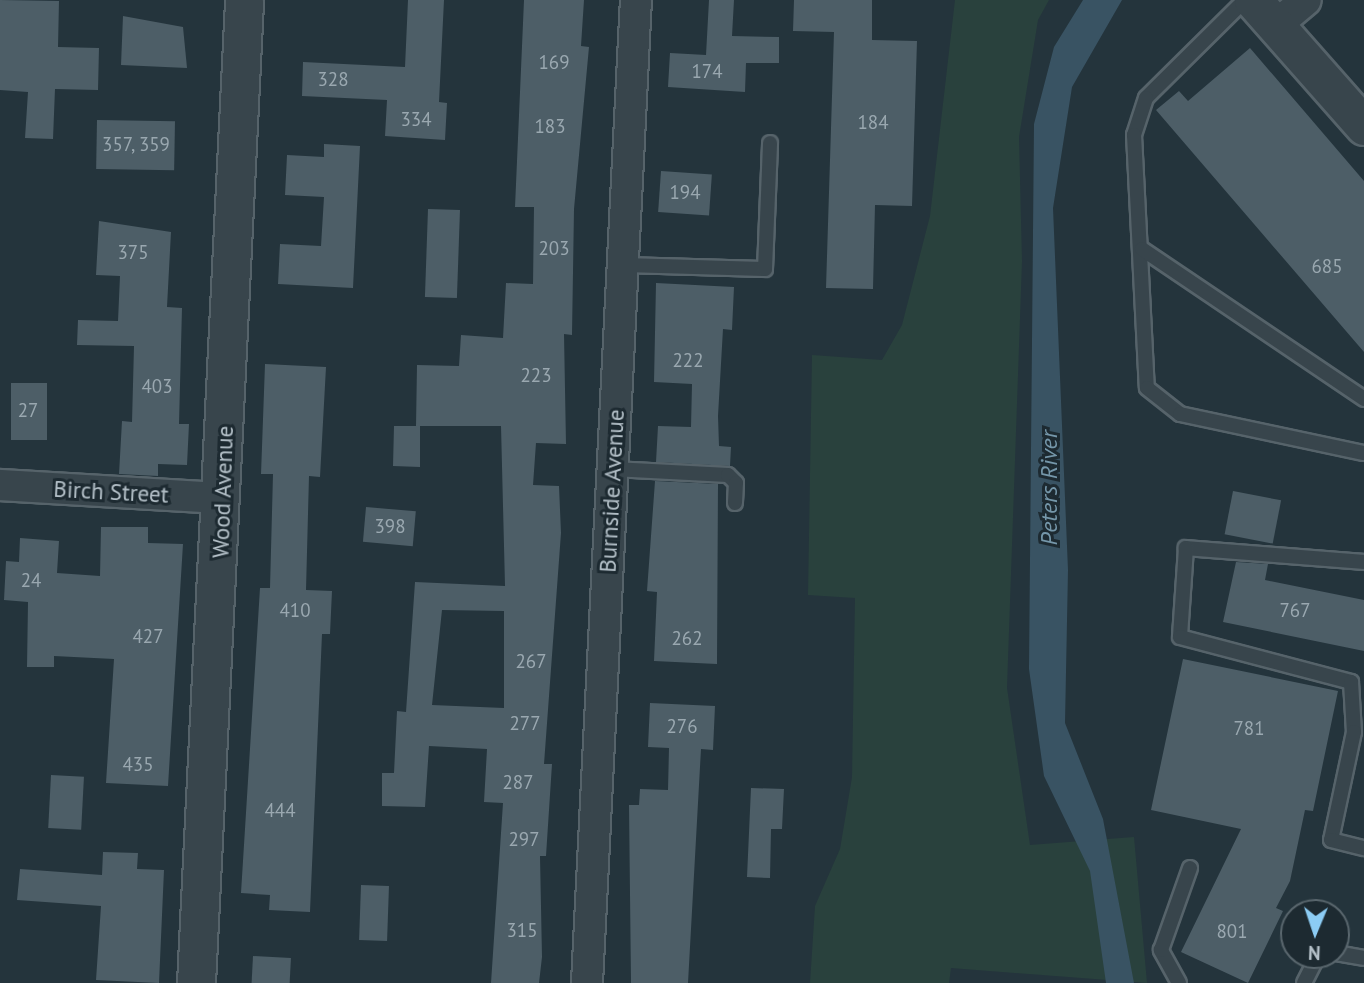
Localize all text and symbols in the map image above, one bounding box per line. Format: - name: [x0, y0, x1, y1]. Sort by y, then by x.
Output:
- house number: 169: [538, 52, 570, 74]
- house number: 174: [691, 61, 723, 83]
- house number: 328: [317, 69, 349, 91]
- house number: 334: [400, 109, 432, 131]
- house number: 184: [857, 112, 889, 134]
- house number: 183: [534, 116, 566, 138]
- house number: 357, 359: [101, 134, 171, 156]
- house number: 194: [669, 182, 701, 204]
- house number: 203: [538, 238, 570, 260]
- house number: 375: [117, 242, 149, 264]
- house number: 685: [1311, 256, 1343, 278]
- house number: 222: [672, 350, 704, 372]
- house number: 223: [520, 365, 552, 387]
- house number: 403: [141, 376, 173, 398]
- house number: 27: [18, 400, 38, 422]
- street label: Burnside Avenue: [594, 408, 630, 574]
- street label: Wood Avenue: [207, 425, 239, 559]
- water label: Peters River: [1035, 430, 1063, 546]
- street label: Birch Street: [53, 475, 169, 509]
- house number: 398: [374, 516, 406, 538]
- house number: 24: [21, 570, 41, 592]
- house number: 410: [279, 600, 311, 622]
- house number: 767: [1279, 600, 1311, 622]
- house number: 427: [132, 626, 164, 648]
- house number: 262: [671, 628, 703, 650]
- house number: 267: [515, 651, 547, 673]
- house number: 277: [509, 713, 541, 735]
- house number: 276: [666, 716, 698, 738]
- house number: 781: [1233, 718, 1265, 740]
- house number: 435: [122, 754, 154, 776]
- house number: 287: [502, 772, 534, 794]
- house number: 444: [264, 800, 296, 822]
- house number: 297: [508, 829, 540, 851]
- north arrow: [1280, 899, 1350, 969]
- house number: 315: [506, 920, 538, 942]
- house number: 801: [1216, 921, 1248, 943]
- text: N: [1308, 941, 1321, 965]

